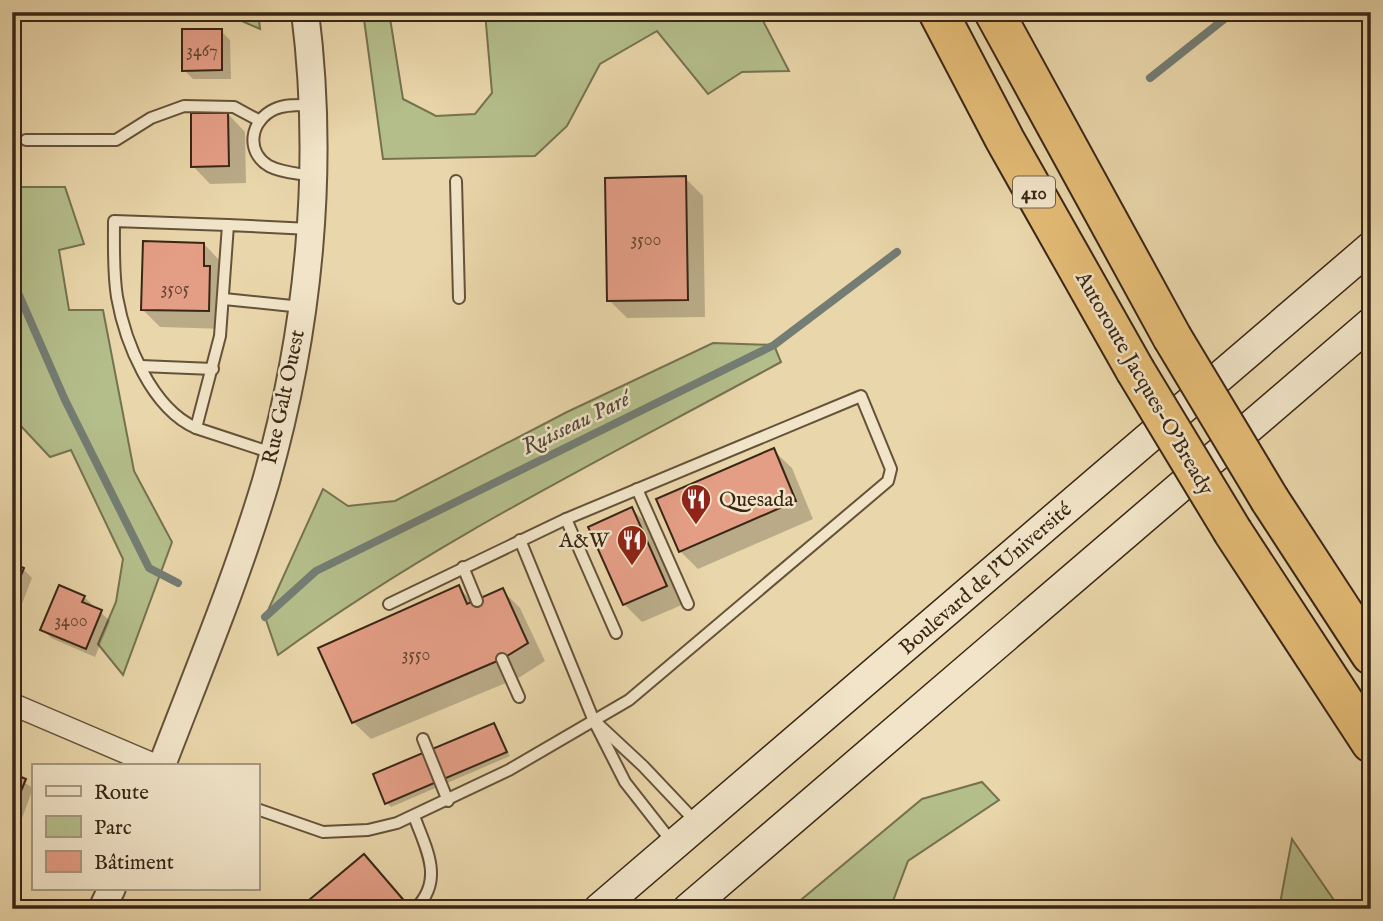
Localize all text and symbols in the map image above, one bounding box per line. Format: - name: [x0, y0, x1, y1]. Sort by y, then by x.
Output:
- house number: 3467: [186, 40, 218, 63]
- road number: 410: [1013, 176, 1055, 208]
- house number: 3500: [631, 229, 661, 252]
- street label: Autoroute Jacques-O'Bready: [1068, 266, 1219, 501]
- house number: 3505: [161, 278, 190, 301]
- street label: Rue Galt Ouest: [257, 328, 312, 467]
- water label: Ruisseau Paré: [517, 383, 637, 462]
- restaurant icon: Quesada: [679, 482, 713, 526]
- place label: Quesada: [719, 487, 794, 514]
- street label: Boulevard de l'Université: [894, 496, 1078, 662]
- restaurant icon: A&W: [615, 523, 649, 567]
- place label: A&W: [558, 528, 610, 555]
- house number: 3400: [54, 610, 88, 633]
- house number: 3550: [402, 644, 430, 667]
- legend: [32, 764, 259, 890]
- text: Route: [94, 780, 149, 807]
- text: Parc: [94, 815, 132, 842]
- text: Bâtiment: [94, 850, 174, 877]

